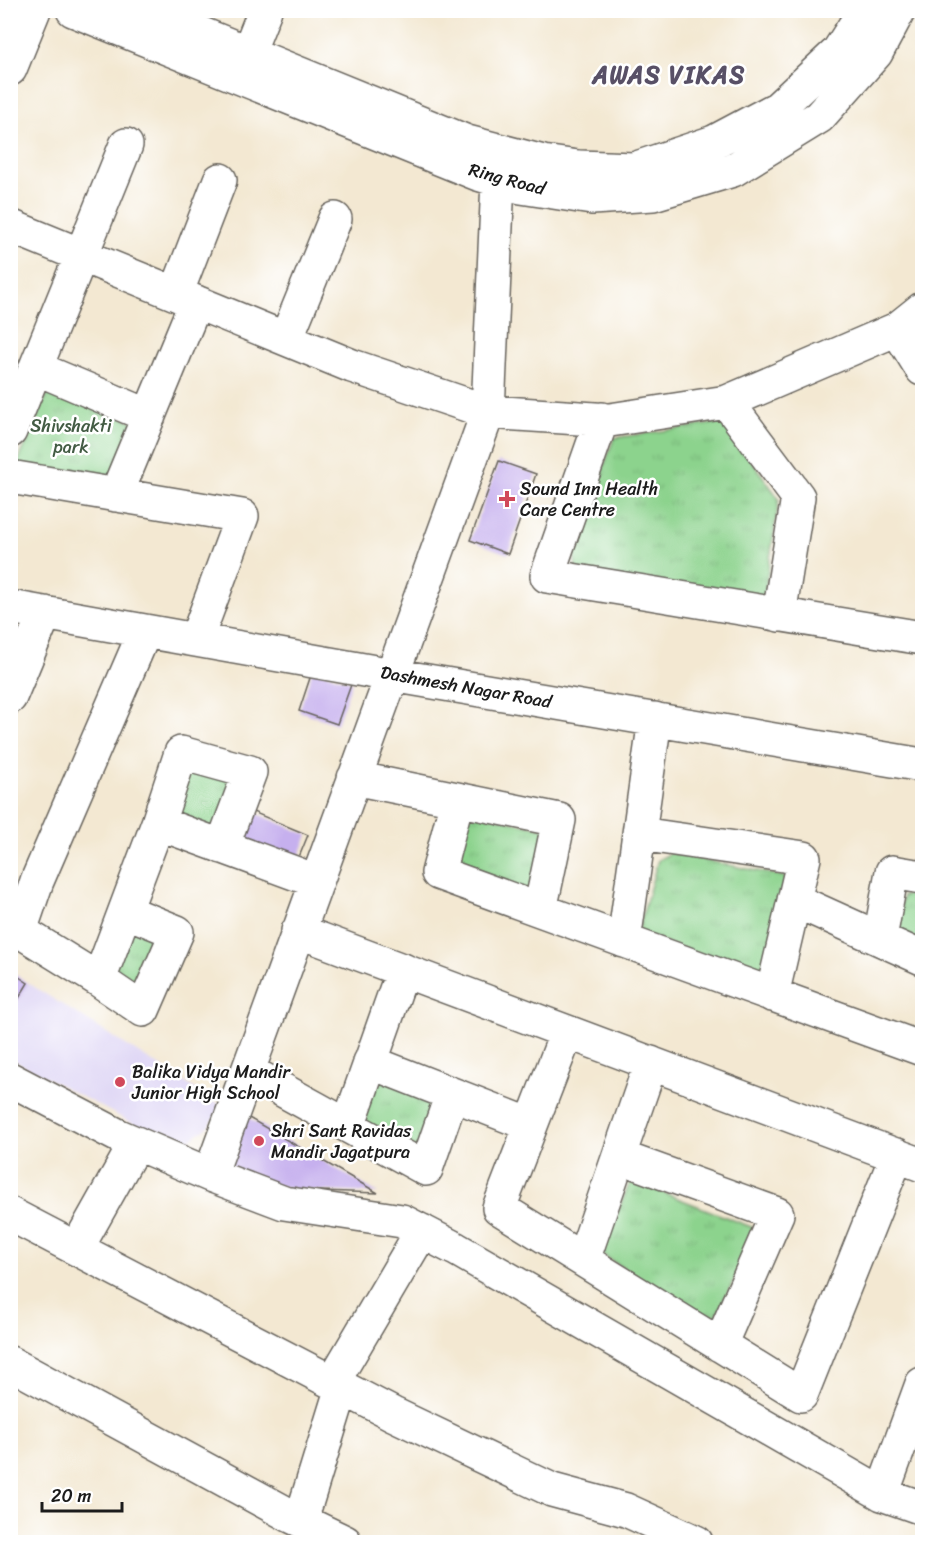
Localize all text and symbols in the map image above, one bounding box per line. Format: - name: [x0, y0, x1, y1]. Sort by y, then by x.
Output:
- district label: AWAS VIKAS: [591, 54, 746, 96]
- street label: Ring Road: [465, 153, 550, 205]
- park label: Shivshakti park: [30, 410, 113, 463]
- place label: Sound Inn Health Care Centre: [520, 473, 658, 526]
- marker: Sound Inn Health Care Centre: [498, 490, 516, 508]
- street label: Dashmesh Nagar Road: [378, 656, 556, 718]
- place label: Balika Vidya Mandir Junior High School: [131, 1056, 292, 1109]
- marker: Balika Vidya Mandir Junior High School: [113, 1075, 127, 1089]
- place label: Shri Sant Ravidas Mandir Jagatpura: [271, 1115, 412, 1168]
- marker: Shri Sant Ravidas Mandir Jagatpura: [252, 1134, 266, 1148]
- scale bar: [42, 1475, 122, 1513]
- text: 20 m: [51, 1480, 91, 1512]

